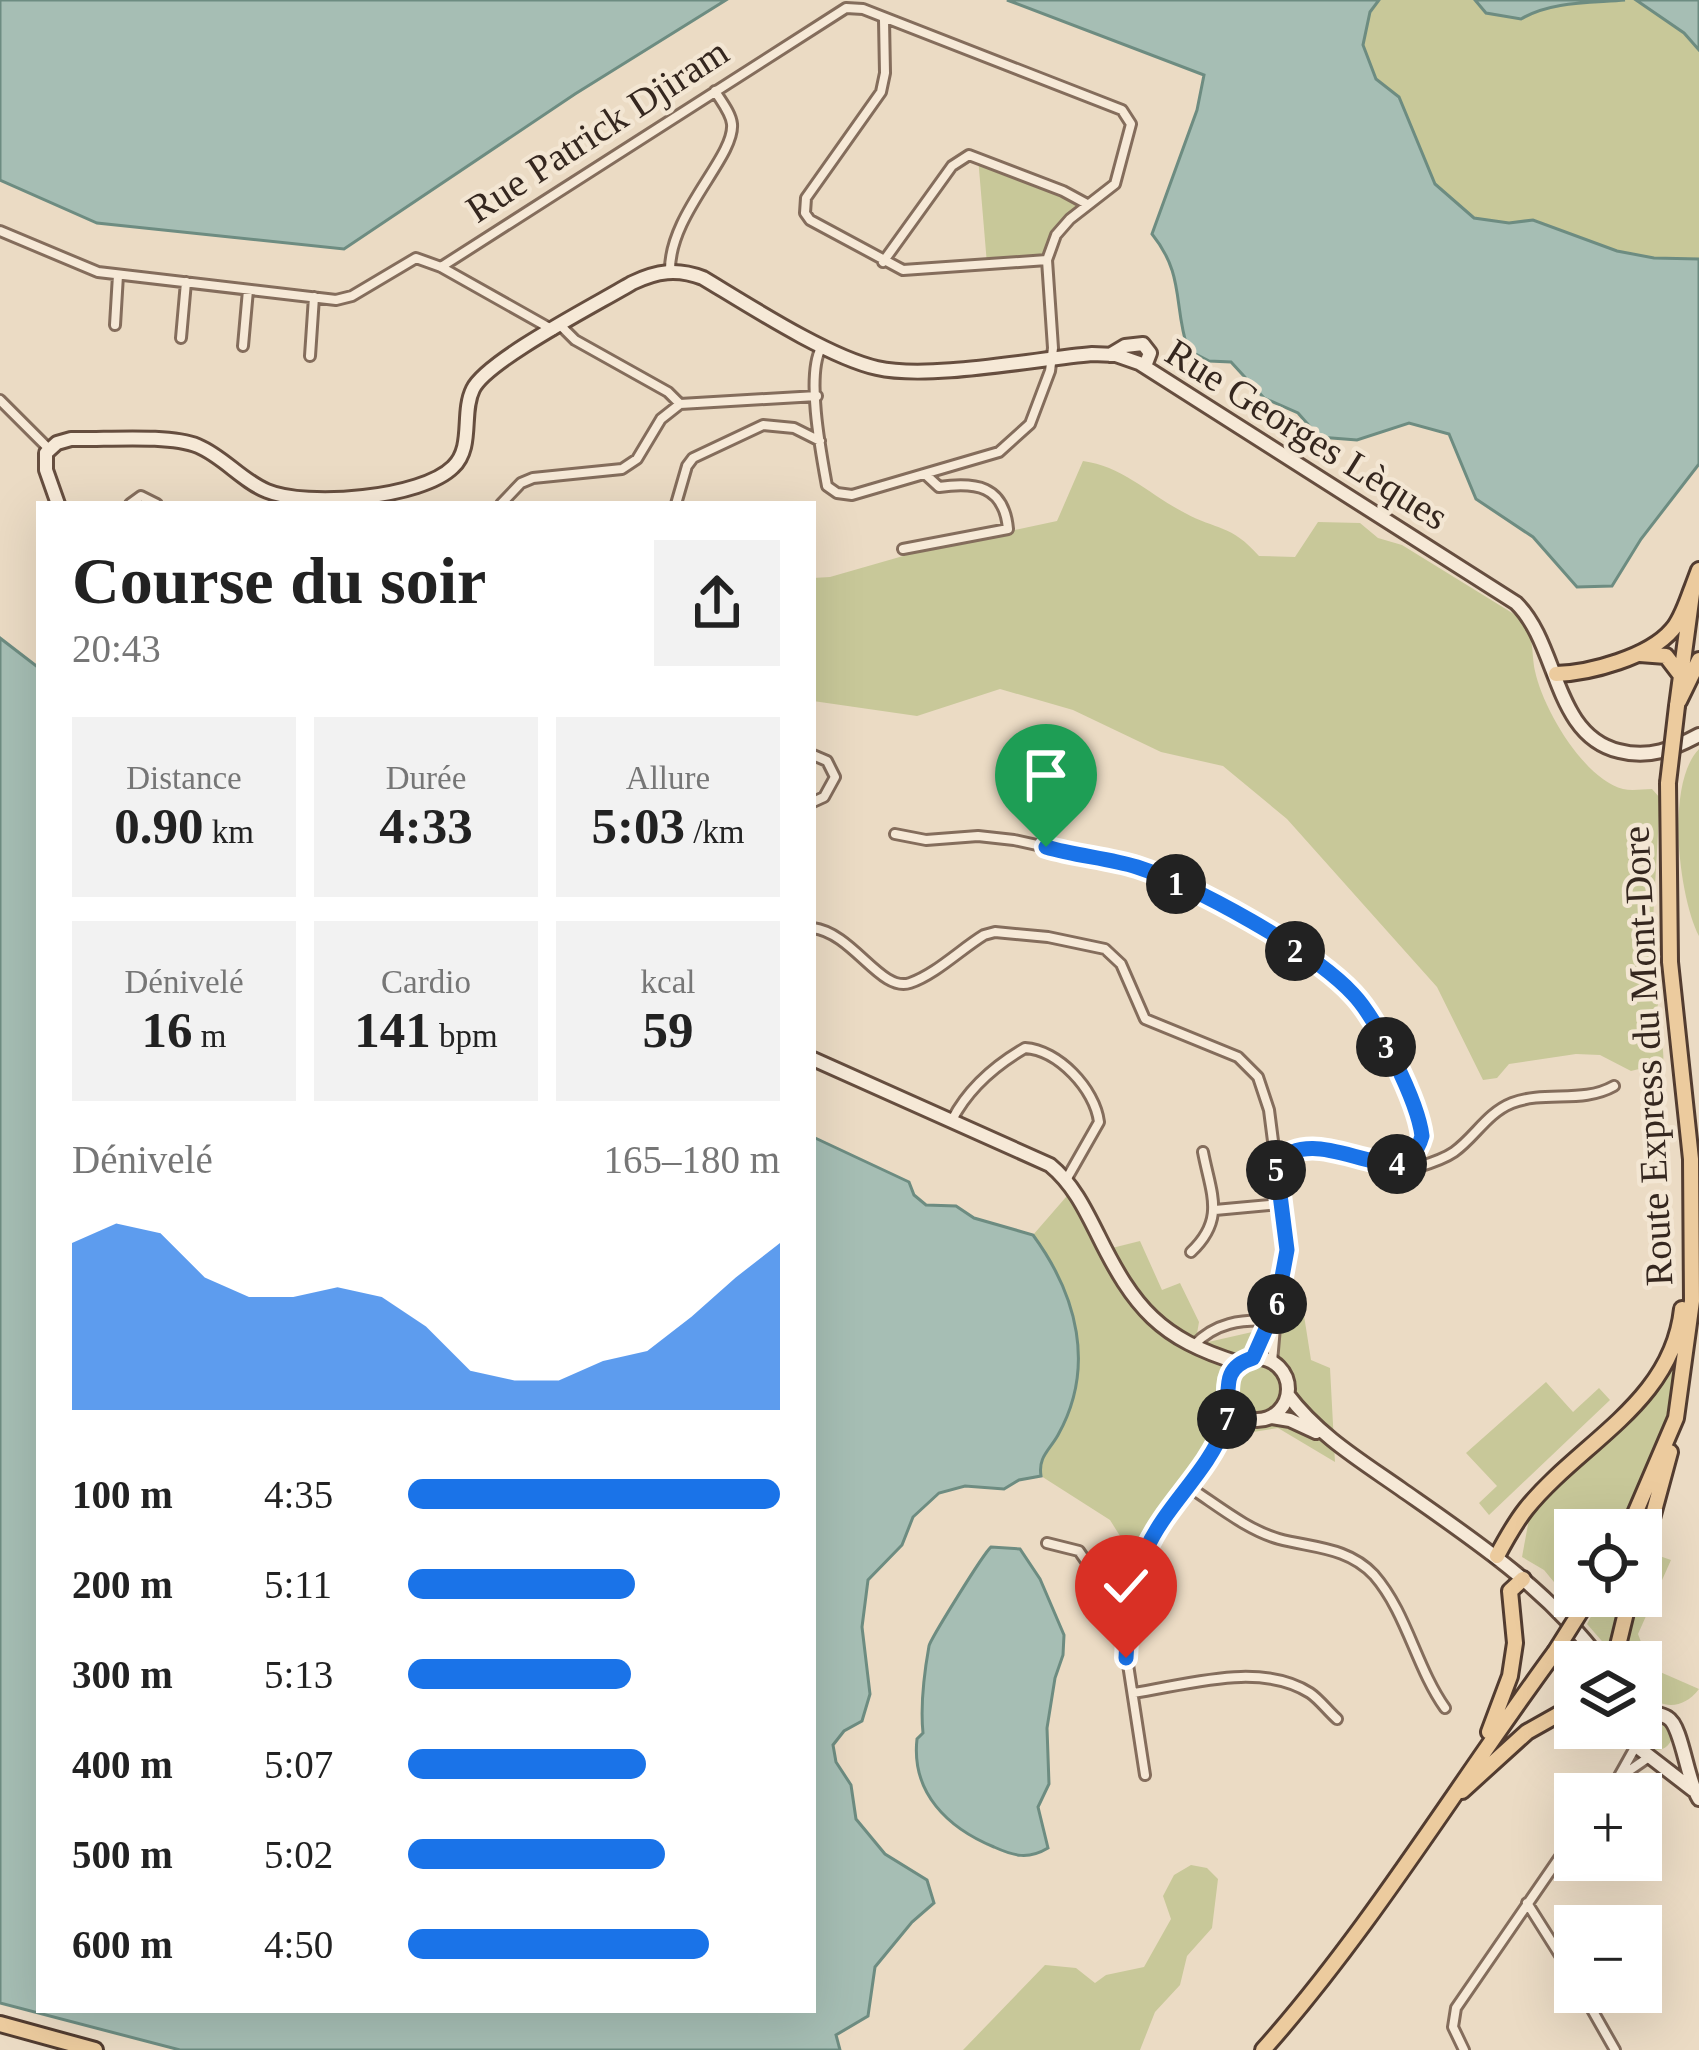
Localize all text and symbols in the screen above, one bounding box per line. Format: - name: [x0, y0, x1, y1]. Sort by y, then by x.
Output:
- street label: Rue Patrick Djiram: [458, 29, 736, 231]
- street label: Rue Georges Lèques: [1158, 330, 1456, 539]
- button: share: [654, 540, 780, 666]
- text: Course du soir: [72, 544, 486, 617]
- text: 20:43: [72, 627, 161, 670]
- pin: [995, 724, 1097, 847]
- icon: arrive: [1013, 742, 1079, 808]
- text: Distance: [126, 760, 242, 796]
- text: Durée: [386, 760, 466, 796]
- text: Allure: [626, 760, 710, 796]
- text: 0.90: [114, 798, 203, 854]
- text: 4:33: [379, 798, 473, 854]
- text: 5:03: [591, 798, 685, 854]
- text: km: [203, 814, 254, 850]
- text: /km: [685, 814, 745, 850]
- street label: Route Express du Mont-Dore: [1613, 825, 1682, 1287]
- pin: 1: [1146, 854, 1206, 914]
- text: 1: [1168, 866, 1184, 902]
- pin: 2: [1265, 921, 1325, 981]
- text: 2: [1287, 933, 1303, 969]
- text: Dénivelé: [124, 964, 244, 1000]
- text: Cardio: [381, 964, 471, 1000]
- text: kcal: [641, 964, 695, 1000]
- text: 16: [142, 1002, 193, 1058]
- text: 141: [354, 1002, 431, 1058]
- text: 59: [643, 1002, 694, 1058]
- pin: 3: [1356, 1017, 1416, 1077]
- text: m: [193, 1018, 226, 1054]
- text: bpm: [431, 1018, 498, 1054]
- text: 3: [1378, 1029, 1394, 1065]
- pin: 4: [1367, 1134, 1427, 1194]
- text: Dénivelé: [72, 1138, 213, 1181]
- text: 165–180 m: [603, 1138, 780, 1181]
- pin: 5: [1246, 1140, 1306, 1200]
- text: 4: [1389, 1146, 1405, 1182]
- text: 5: [1268, 1152, 1284, 1188]
- pin: 6: [1247, 1274, 1307, 1334]
- text: 6: [1269, 1286, 1285, 1322]
- pin: 7: [1197, 1389, 1257, 1449]
- text: 7: [1219, 1401, 1235, 1437]
- text: 100 m: [72, 1473, 173, 1516]
- text: 4:35: [264, 1473, 333, 1516]
- map controls: [1554, 1509, 1662, 2013]
- button: locate: [1554, 1509, 1662, 1617]
- pin: [1075, 1535, 1177, 1658]
- icon: check: [1093, 1553, 1159, 1619]
- text: 200 m: [72, 1563, 173, 1606]
- text: 5:11: [264, 1563, 332, 1606]
- button: layers: [1554, 1641, 1662, 1749]
- text: 300 m: [72, 1653, 173, 1696]
- text: 5:13: [264, 1653, 333, 1696]
- text: 400 m: [72, 1743, 173, 1786]
- text: 5:07: [264, 1743, 333, 1786]
- button: +: [1554, 1773, 1662, 1881]
- text: 500 m: [72, 1833, 173, 1876]
- text: 5:02: [264, 1833, 333, 1876]
- button: −: [1554, 1905, 1662, 2013]
- text: 600 m: [72, 1923, 173, 1966]
- text: 4:50: [264, 1923, 333, 1966]

